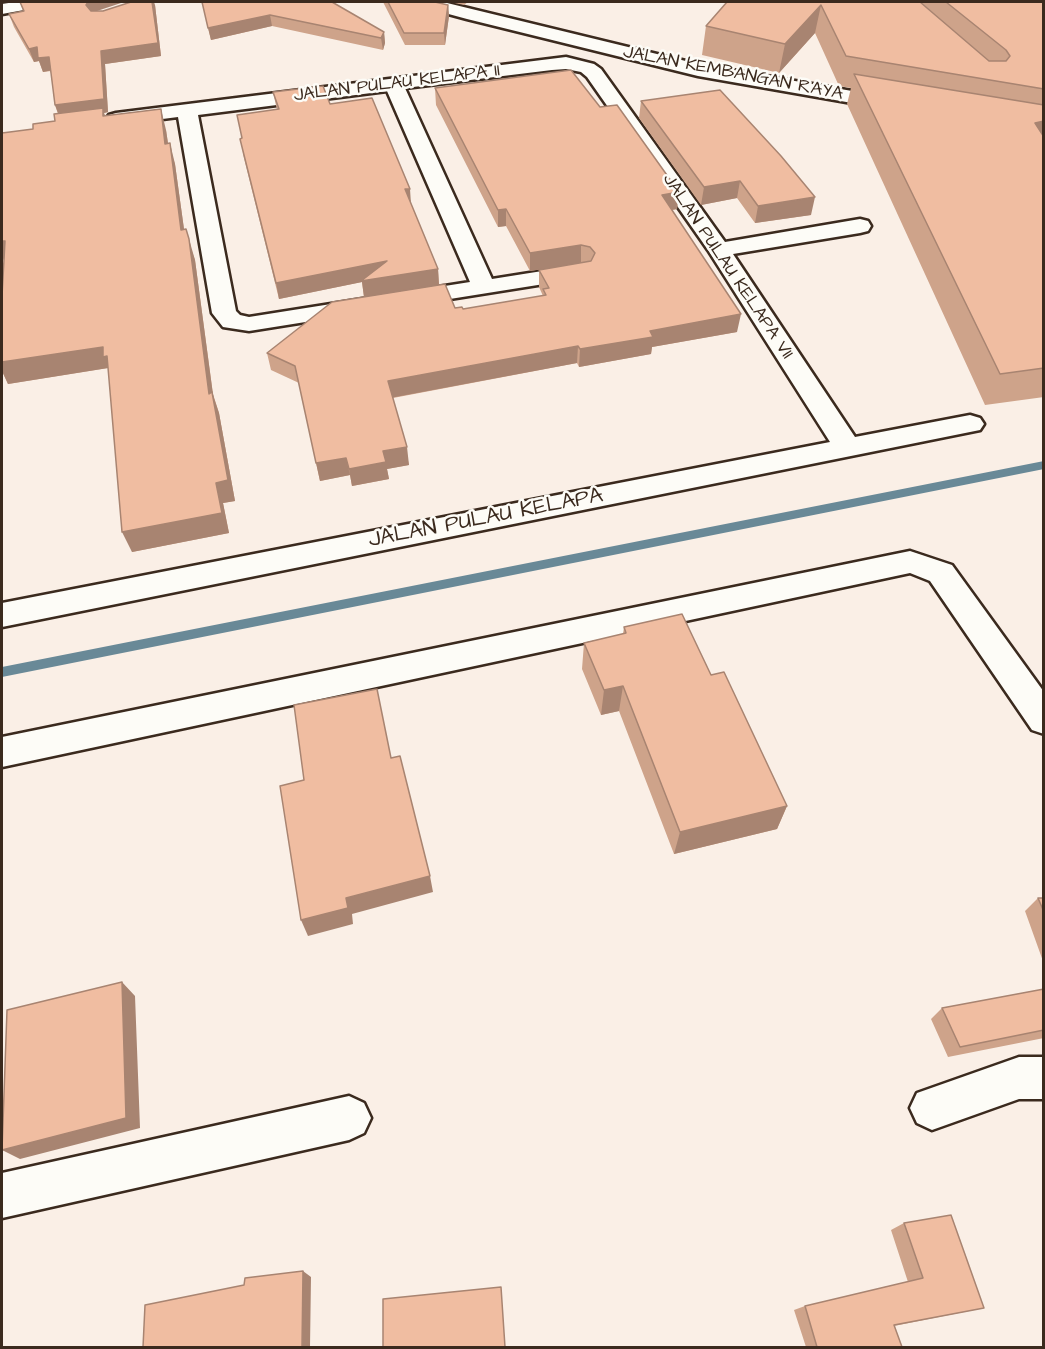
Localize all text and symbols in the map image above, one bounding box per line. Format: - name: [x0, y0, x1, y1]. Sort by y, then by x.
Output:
- street label: JALAN KEMBANGAN RAYA: [621, 42, 845, 106]
- street label: JALAN PULAU KELAPA II: [293, 61, 501, 107]
- street label: JALAN PULAU KELAPA VII: [657, 170, 797, 364]
- street label: JALAN PULAU KELAPA: [367, 483, 605, 555]

